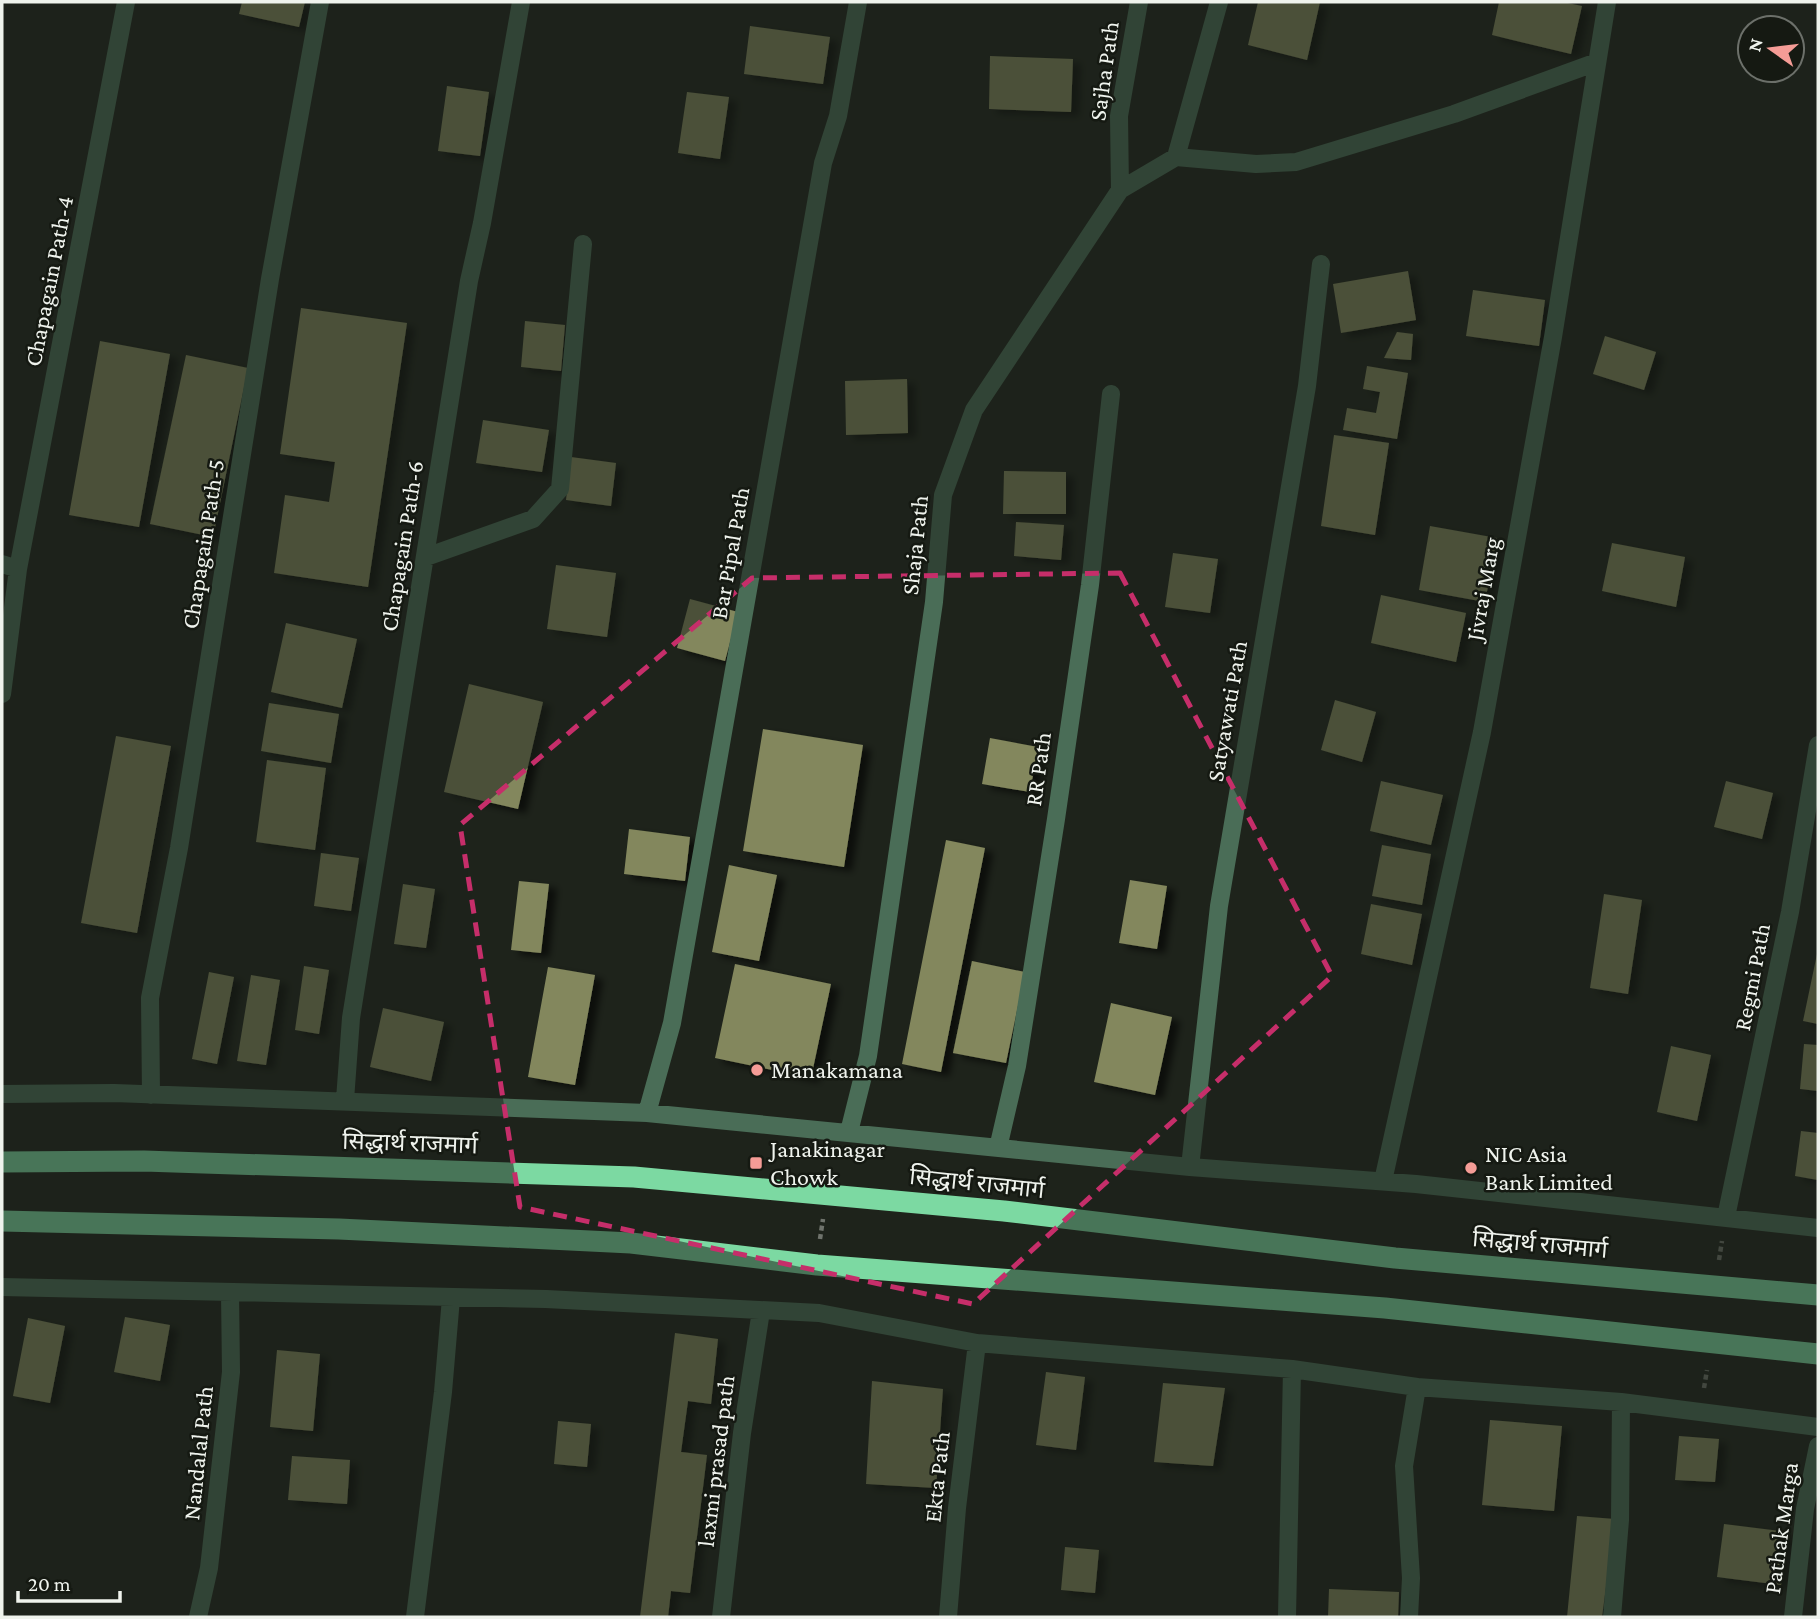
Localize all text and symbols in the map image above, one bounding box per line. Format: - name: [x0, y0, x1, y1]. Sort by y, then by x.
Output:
- north arrow: [1736, 14, 1806, 84]
- street label: Sajha Path: [1083, 19, 1124, 122]
- text: N: [1743, 36, 1767, 54]
- street label: Chapagain Path-4: [19, 193, 78, 368]
- street label: Chapagain Path-5: [176, 457, 229, 631]
- street label: Chapagain Path-6: [375, 459, 428, 633]
- street label: Bar Pipal Path: [705, 485, 754, 621]
- street label: Shaja Path: [896, 494, 933, 596]
- street label: Jivraj Marg: [1460, 535, 1505, 645]
- street label: Satyawati Path: [1201, 638, 1252, 784]
- street label: RR Path: [1019, 730, 1056, 808]
- street label: Regmi Path: [1728, 921, 1775, 1033]
- place label: Manakamana: [771, 1056, 903, 1083]
- marker: Manakamana: [749, 1062, 765, 1078]
- street label: सिद्धार्थ राजमार्ग: [342, 1127, 479, 1158]
- place label: Janakinagar Chowk: [768, 1135, 886, 1190]
- place label: NIC Asia Bank Limited: [1485, 1140, 1613, 1195]
- marker: Janakinagar Chowk: [748, 1155, 764, 1171]
- marker: NIC Asia Bank Limited: [1463, 1160, 1479, 1176]
- street label: सिद्धार्थ राजमार्ग: [908, 1162, 1047, 1203]
- street label: सिद्धार्थ राजमार्ग: [1471, 1224, 1610, 1263]
- street label: laxmi prasad path: [692, 1373, 739, 1548]
- street label: Nandalal Path: [177, 1384, 218, 1522]
- street label: Ekta Path: [918, 1430, 955, 1524]
- street label: Pathak Marga: [1758, 1460, 1803, 1595]
- scale bar: [18, 1560, 119, 1604]
- text: 20 m: [28, 1572, 71, 1596]

